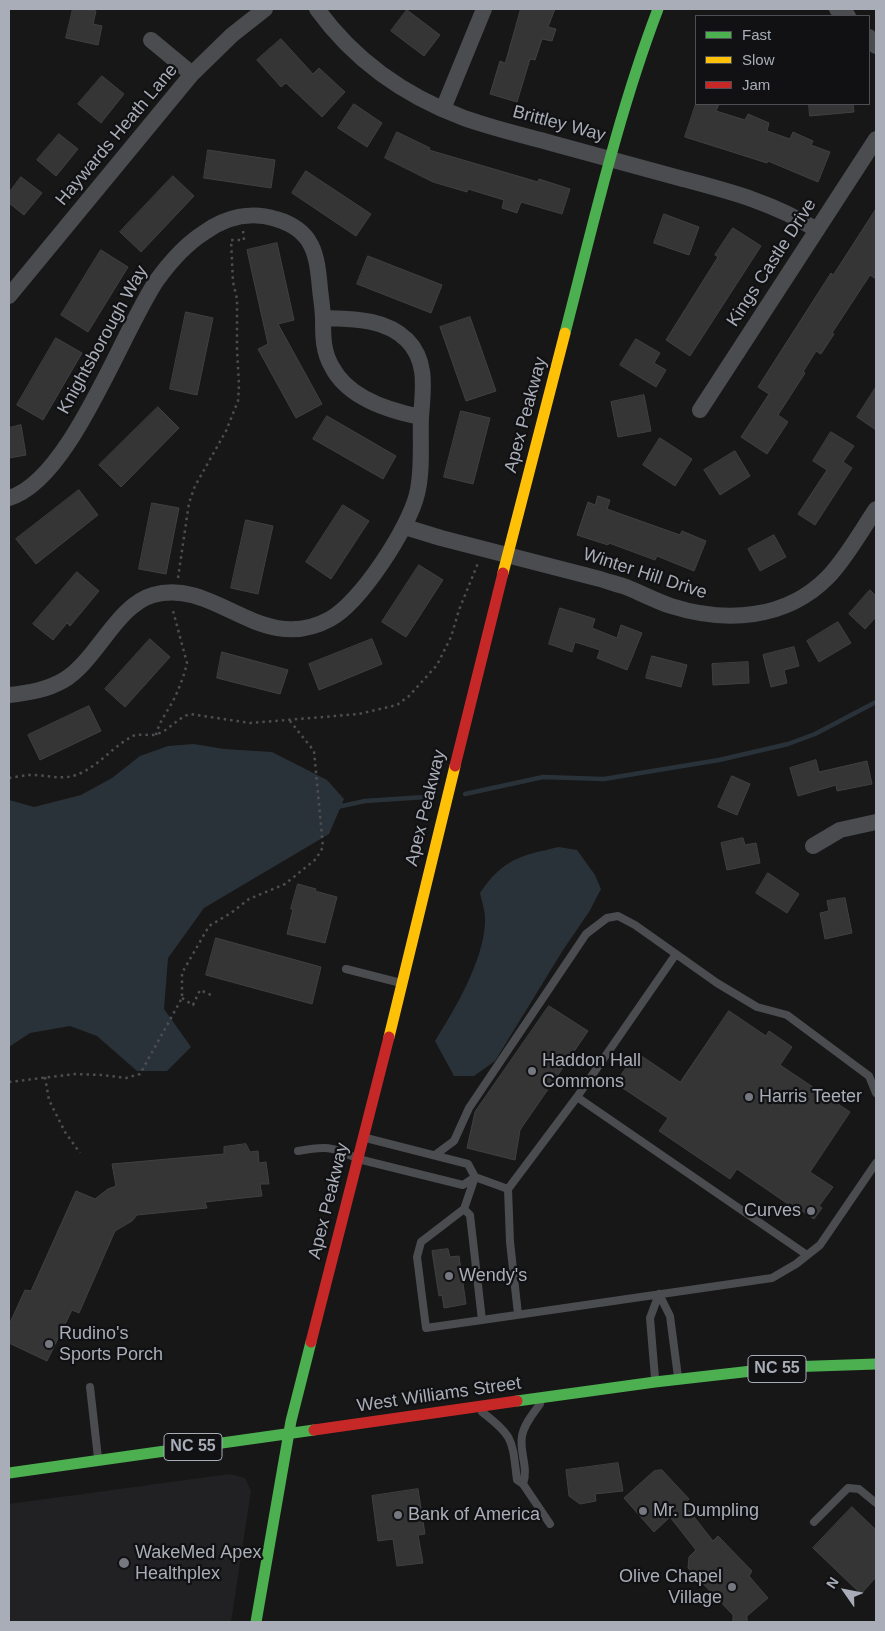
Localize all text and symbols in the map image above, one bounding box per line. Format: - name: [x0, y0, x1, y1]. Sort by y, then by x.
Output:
- legend: [695, 15, 870, 105]
- text: Fast: [742, 26, 771, 43]
- text: Slow: [742, 51, 775, 68]
- street label: Haywards Heath Lane: [51, 60, 183, 210]
- text: Jam: [742, 76, 770, 93]
- street label: Brittley Way: [510, 101, 608, 147]
- street label: Kings Castle Drive: [723, 195, 821, 331]
- street label: Knightsborough Way: [53, 262, 153, 418]
- street label: Apex Peakway: [500, 355, 552, 475]
- street label: Winter Hill Drive: [580, 544, 710, 604]
- street label: Apex Peakway: [401, 748, 451, 868]
- place label: Haddon Hall Commons: [542, 1050, 641, 1092]
- marker: Haddon Hall Commons: [526, 1065, 538, 1077]
- place label: Harris Teeter: [759, 1086, 862, 1108]
- marker: Harris Teeter: [743, 1091, 755, 1103]
- street label: Apex Peakway: [304, 1141, 354, 1261]
- place label: Curves: [744, 1200, 801, 1222]
- marker: Curves: [805, 1205, 817, 1217]
- place label: Wendy's: [459, 1265, 527, 1287]
- marker: Wendy's: [443, 1270, 455, 1282]
- place label: Rudino's Sports Porch: [59, 1323, 163, 1366]
- marker: Rudino's Sports Porch: [43, 1338, 55, 1350]
- road number: NC 55: [748, 1356, 806, 1382]
- street label: West Williams Street: [355, 1373, 523, 1417]
- road number: NC 55: [164, 1434, 222, 1460]
- place label: Mr. Dumpling: [653, 1500, 759, 1522]
- place label: Bank of America: [408, 1504, 540, 1526]
- marker: Mr. Dumpling: [637, 1505, 649, 1517]
- marker: Bank of America: [392, 1509, 404, 1521]
- place label: WakeMed Apex Healthplex: [135, 1542, 261, 1585]
- marker: WakeMed Apex Healthplex: [117, 1556, 131, 1570]
- place label: Olive Chapel Village: [619, 1566, 722, 1608]
- north arrow: [820, 1566, 870, 1616]
- text: N: [823, 1574, 842, 1591]
- marker: Olive Chapel Village: [726, 1581, 738, 1593]

